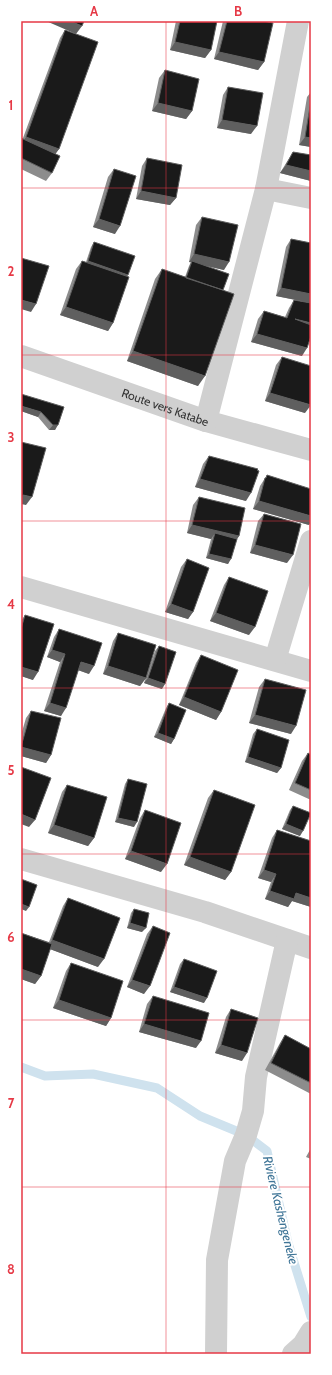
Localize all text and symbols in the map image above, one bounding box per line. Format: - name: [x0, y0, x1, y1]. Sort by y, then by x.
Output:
- text: A: [90, 3, 99, 19]
- text: B: [234, 3, 242, 19]
- text: 1: [9, 97, 13, 113]
- text: 2: [8, 263, 15, 279]
- street label: Route vers Katabe: [120, 385, 211, 429]
- text: 3: [7, 429, 15, 445]
- text: 4: [7, 596, 15, 612]
- text: 5: [8, 762, 15, 778]
- text: 6: [7, 929, 15, 945]
- text: 7: [8, 1095, 15, 1111]
- water label: Riviere Kashengeneke: [260, 1154, 302, 1266]
- text: 8: [7, 1261, 15, 1277]

